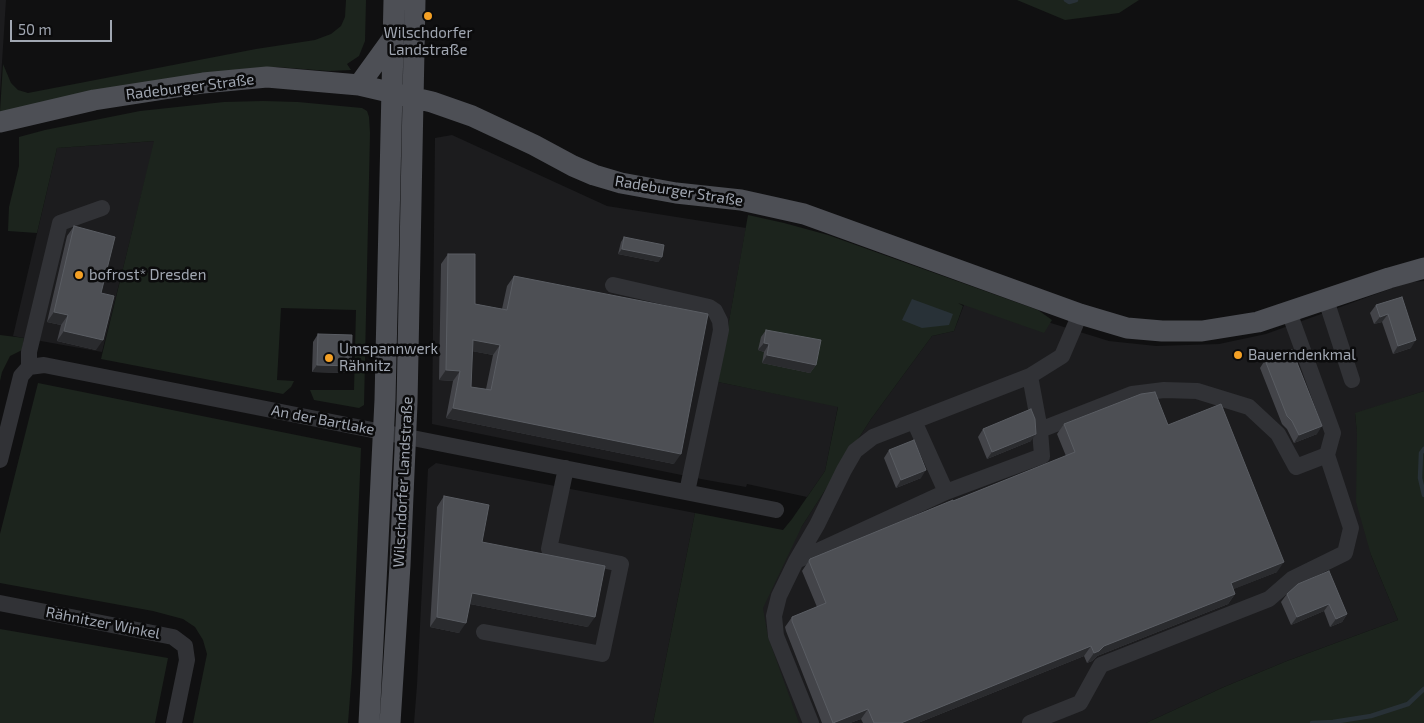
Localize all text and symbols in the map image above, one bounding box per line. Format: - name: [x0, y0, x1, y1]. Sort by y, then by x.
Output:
- scale bar: [12, 10, 115, 42]
- marker: Wilschdorfer Landstraße: [422, 10, 434, 22]
- text: 50 m: [18, 20, 52, 38]
- place label: Wilschdorfer Landstraße: [384, 24, 472, 59]
- street label: Radeburger Straße: [125, 70, 255, 104]
- street label: Radeburger Straße: [614, 172, 744, 210]
- place label: bofrost* Dresden: [89, 266, 206, 284]
- marker: bofrost* Dresden: [73, 269, 85, 281]
- place label: Umspannwerk Rähnitz: [339, 340, 438, 375]
- place label: Bauerndenkmal: [1248, 346, 1356, 364]
- marker: Bauerndenkmal: [1232, 349, 1244, 361]
- marker: Umspannwerk Rähnitz: [323, 352, 335, 364]
- street label: Wilschdorfer Landstraße: [390, 396, 416, 568]
- street label: An der Bartlake: [270, 401, 376, 439]
- street label: Rähnitzer Winkel: [44, 603, 162, 643]

